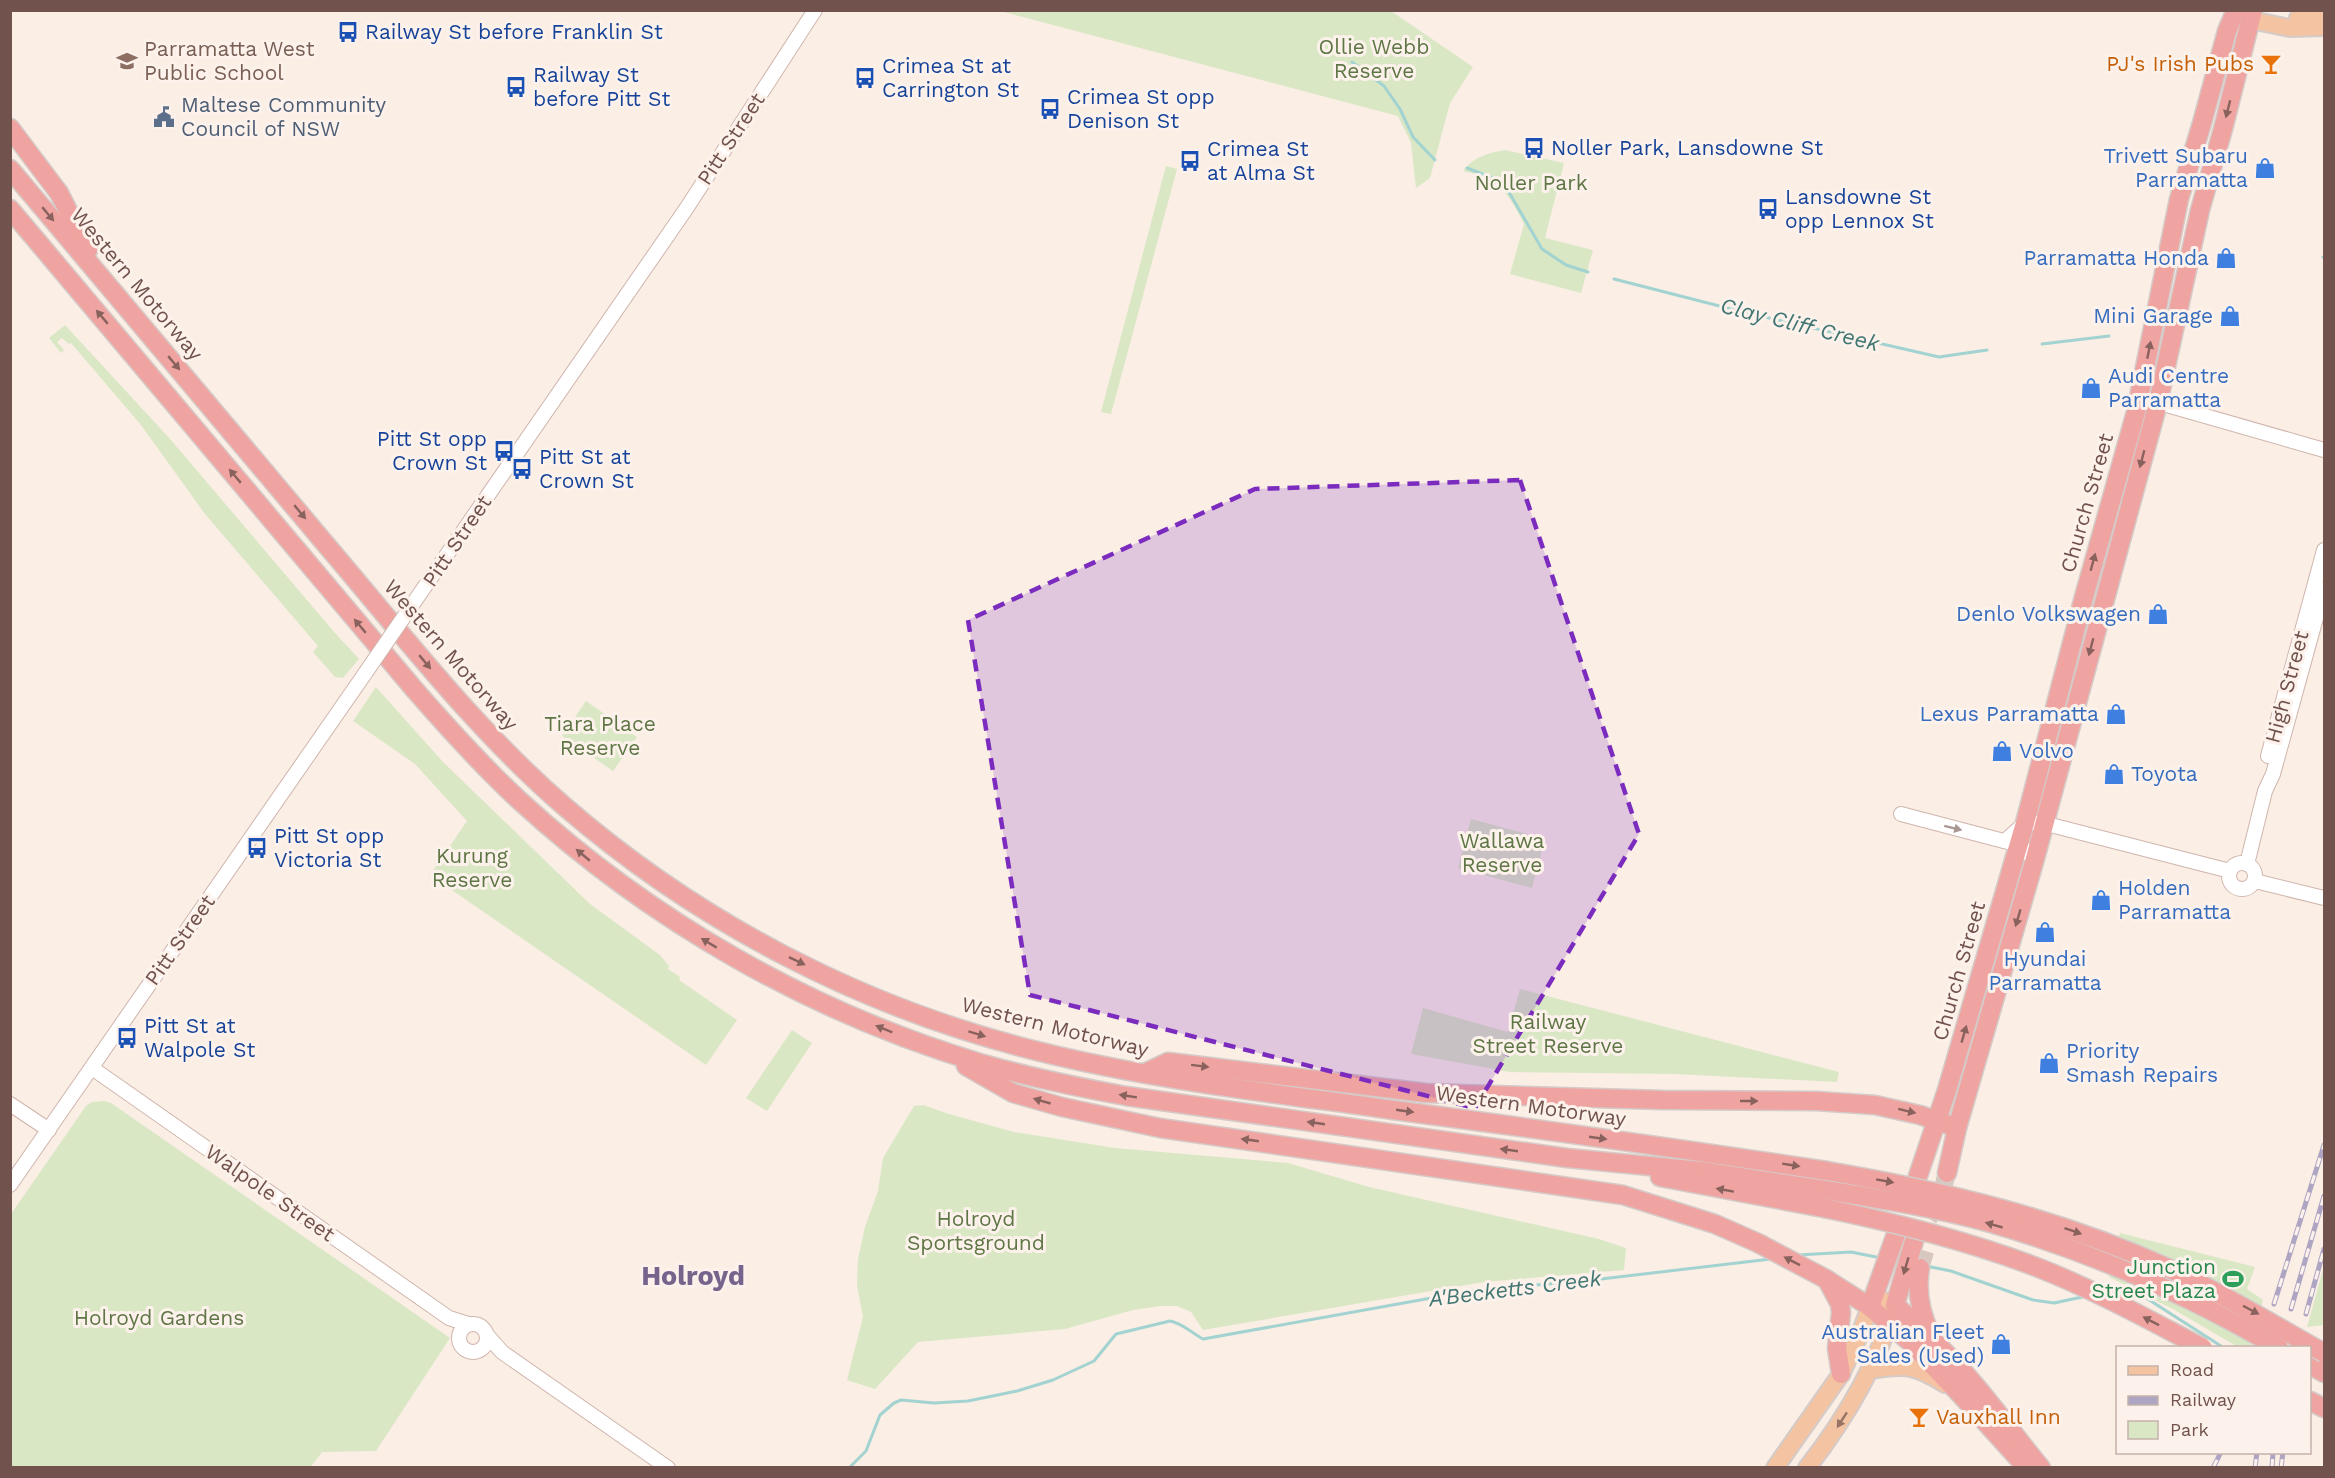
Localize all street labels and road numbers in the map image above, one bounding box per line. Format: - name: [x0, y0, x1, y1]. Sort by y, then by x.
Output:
- street label: Pitt Street: [691, 88, 770, 190]
- street label: Western Motorway: [66, 202, 209, 365]
- street label: Church Street: [2055, 430, 2118, 575]
- street label: Pitt Street: [417, 490, 496, 591]
- street label: Western Motorway: [379, 574, 524, 735]
- street label: High Street: [2259, 628, 2314, 746]
- street label: Pitt Street: [139, 889, 220, 990]
- street label: Church Street: [1927, 898, 1990, 1043]
- street label: Western Motorway: [959, 991, 1151, 1062]
- street label: Western Motorway: [1434, 1080, 1628, 1131]
- street label: Walpole Street: [201, 1139, 340, 1247]

